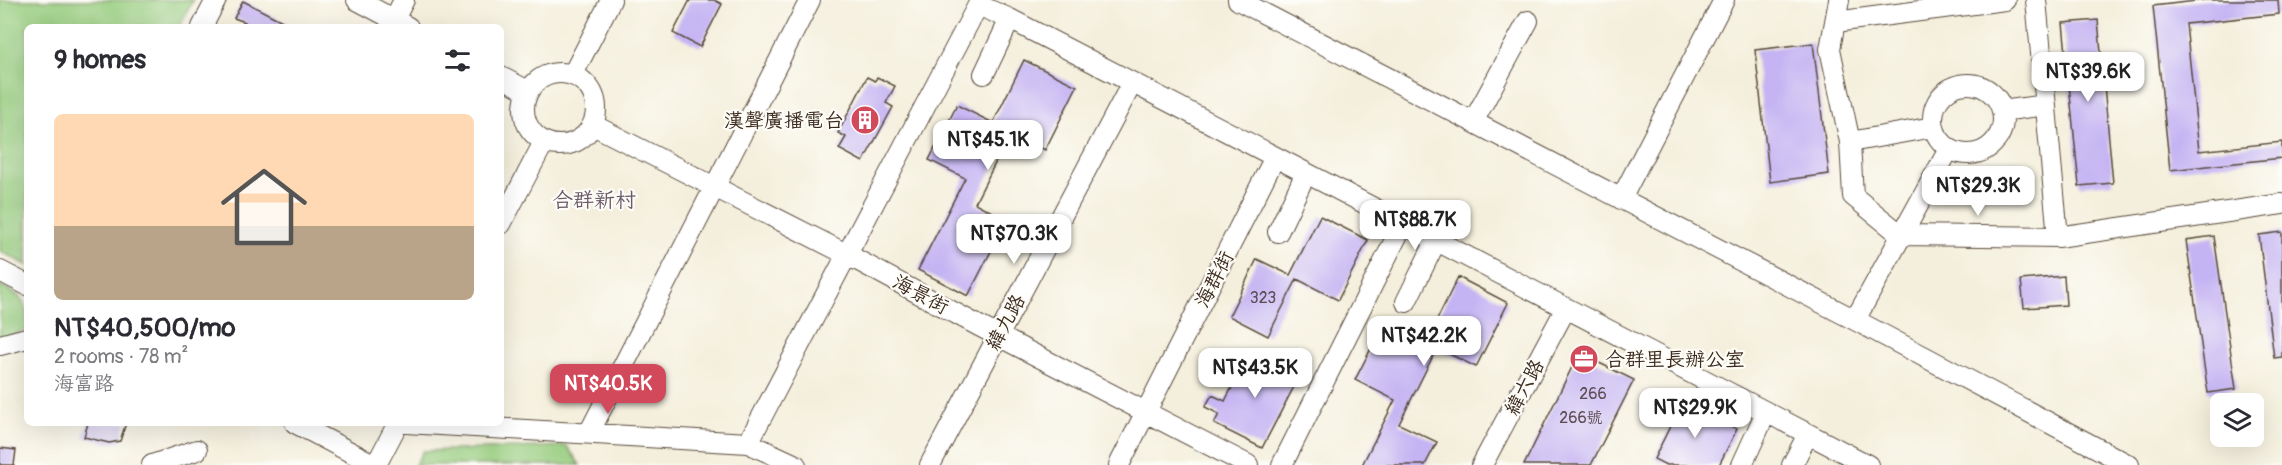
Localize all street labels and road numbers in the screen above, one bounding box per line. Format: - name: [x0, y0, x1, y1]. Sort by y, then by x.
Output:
- street label: 海群街: [1190, 247, 1239, 312]
- street label: 海景街: [888, 269, 953, 320]
- street label: 緯九路: [980, 289, 1031, 355]
- street label: 緯六路: [1499, 354, 1550, 420]

